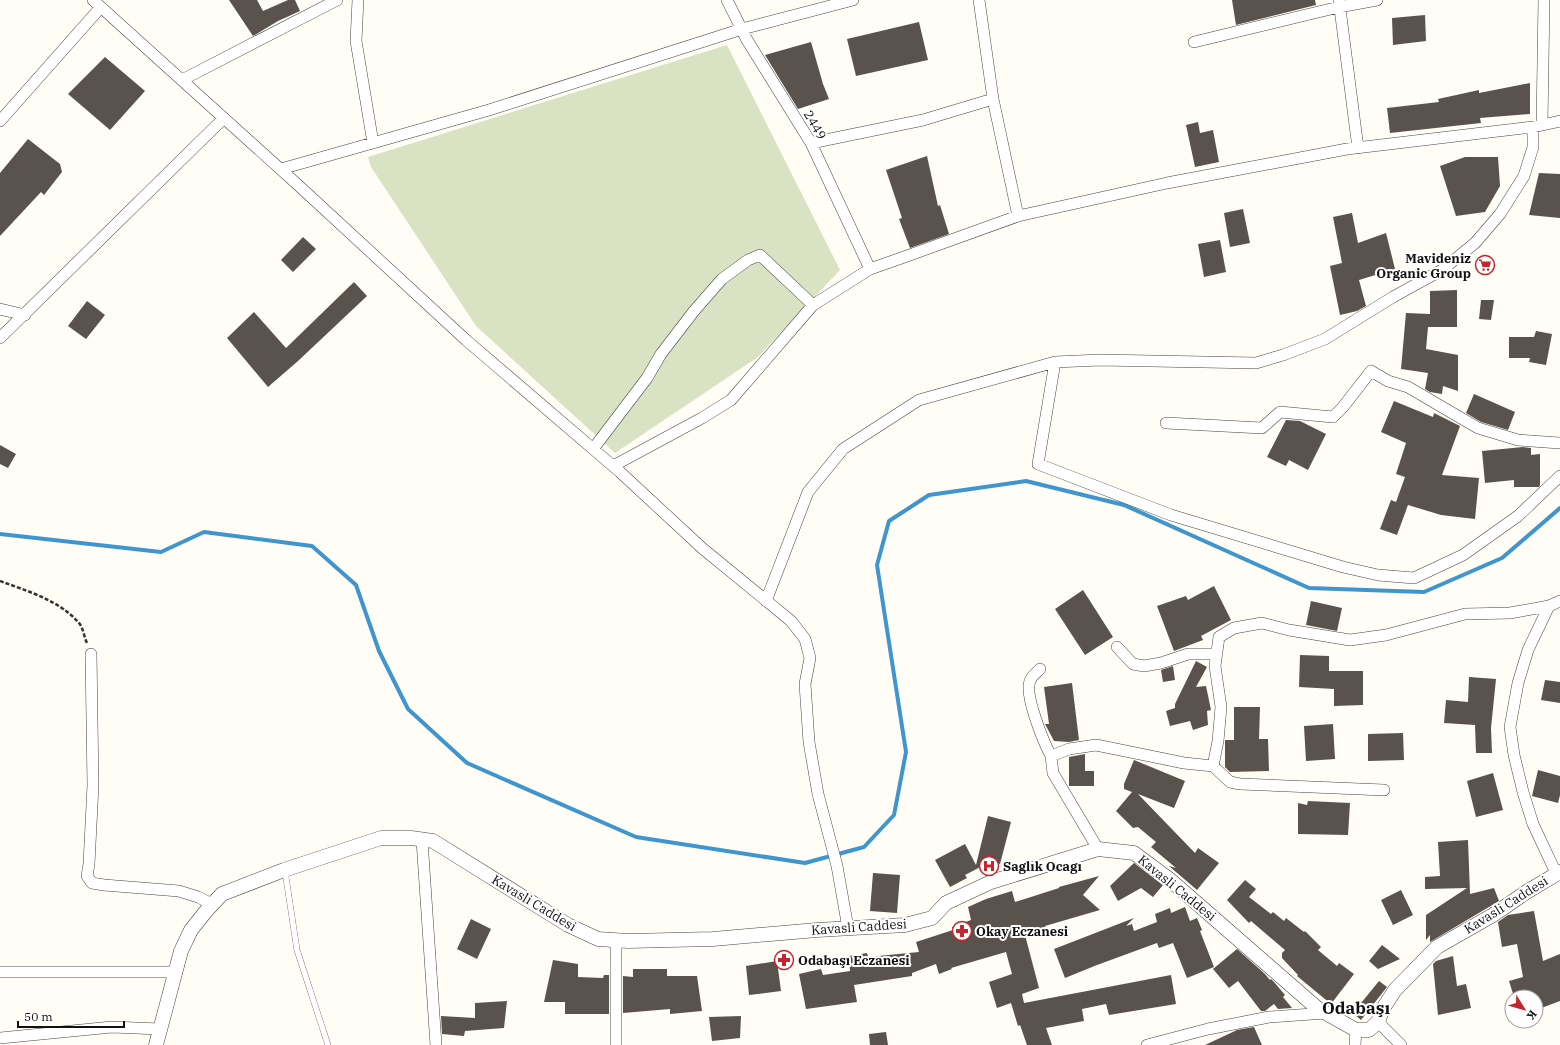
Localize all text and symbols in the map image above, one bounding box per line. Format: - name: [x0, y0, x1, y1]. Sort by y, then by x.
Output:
- street label: 2449: [800, 107, 830, 143]
- place label: Mavideniz Organic Group: [1376, 250, 1471, 282]
- supermarket icon: Mavideniz Organic Group: [1474, 254, 1496, 276]
- street label: Kavasli Caddesi: [1134, 851, 1220, 925]
- hospital icon: Saglık Ocagı: [978, 855, 1000, 877]
- place label: Saglık Ocagı: [1003, 858, 1082, 875]
- street label: Kavasli Caddesi: [489, 871, 579, 935]
- street label: Kavasli Caddesi: [1461, 872, 1551, 938]
- street label: Kavasli Caddesi: [811, 915, 907, 939]
- pharmacy icon: Okay Eczanesi: [951, 920, 973, 942]
- place label: Okay Eczanesi: [976, 923, 1069, 940]
- pharmacy icon: Odabaşı Eczanesi: [773, 949, 795, 971]
- place label: Odabaşı Eczanesi: [798, 952, 910, 969]
- north arrow: [1504, 989, 1544, 1029]
- district label: Odabaşı: [1322, 997, 1390, 1019]
- scale bar: [18, 1003, 124, 1029]
- text: K: [1524, 1007, 1540, 1023]
- text: 50 m: [24, 1009, 53, 1024]

